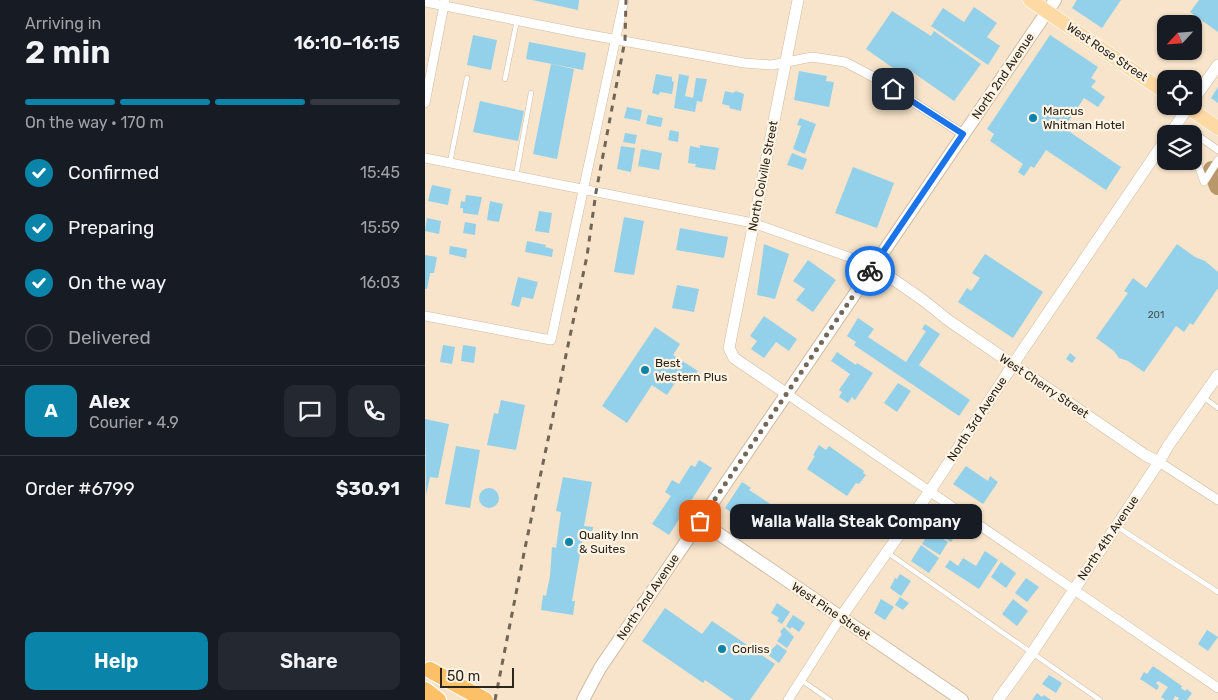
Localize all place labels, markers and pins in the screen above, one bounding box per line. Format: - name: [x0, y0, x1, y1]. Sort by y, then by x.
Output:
- pin: [872, 68, 914, 110]
- place label: Marcus Whitman Hotel: [1043, 104, 1125, 132]
- marker: Marcus Whitman Hotel: [1027, 112, 1039, 124]
- place label: Best Western Plus: [655, 356, 727, 384]
- marker: Best Western Plus: [639, 364, 651, 376]
- pin: [679, 500, 721, 542]
- callout: Walla Walla Steak Company: [730, 504, 983, 538]
- place label: Quality Inn & Suites: [579, 528, 639, 556]
- marker: Quality Inn & Suites: [563, 536, 575, 548]
- place label: Corliss: [732, 642, 770, 656]
- marker: Corliss: [716, 643, 728, 655]

